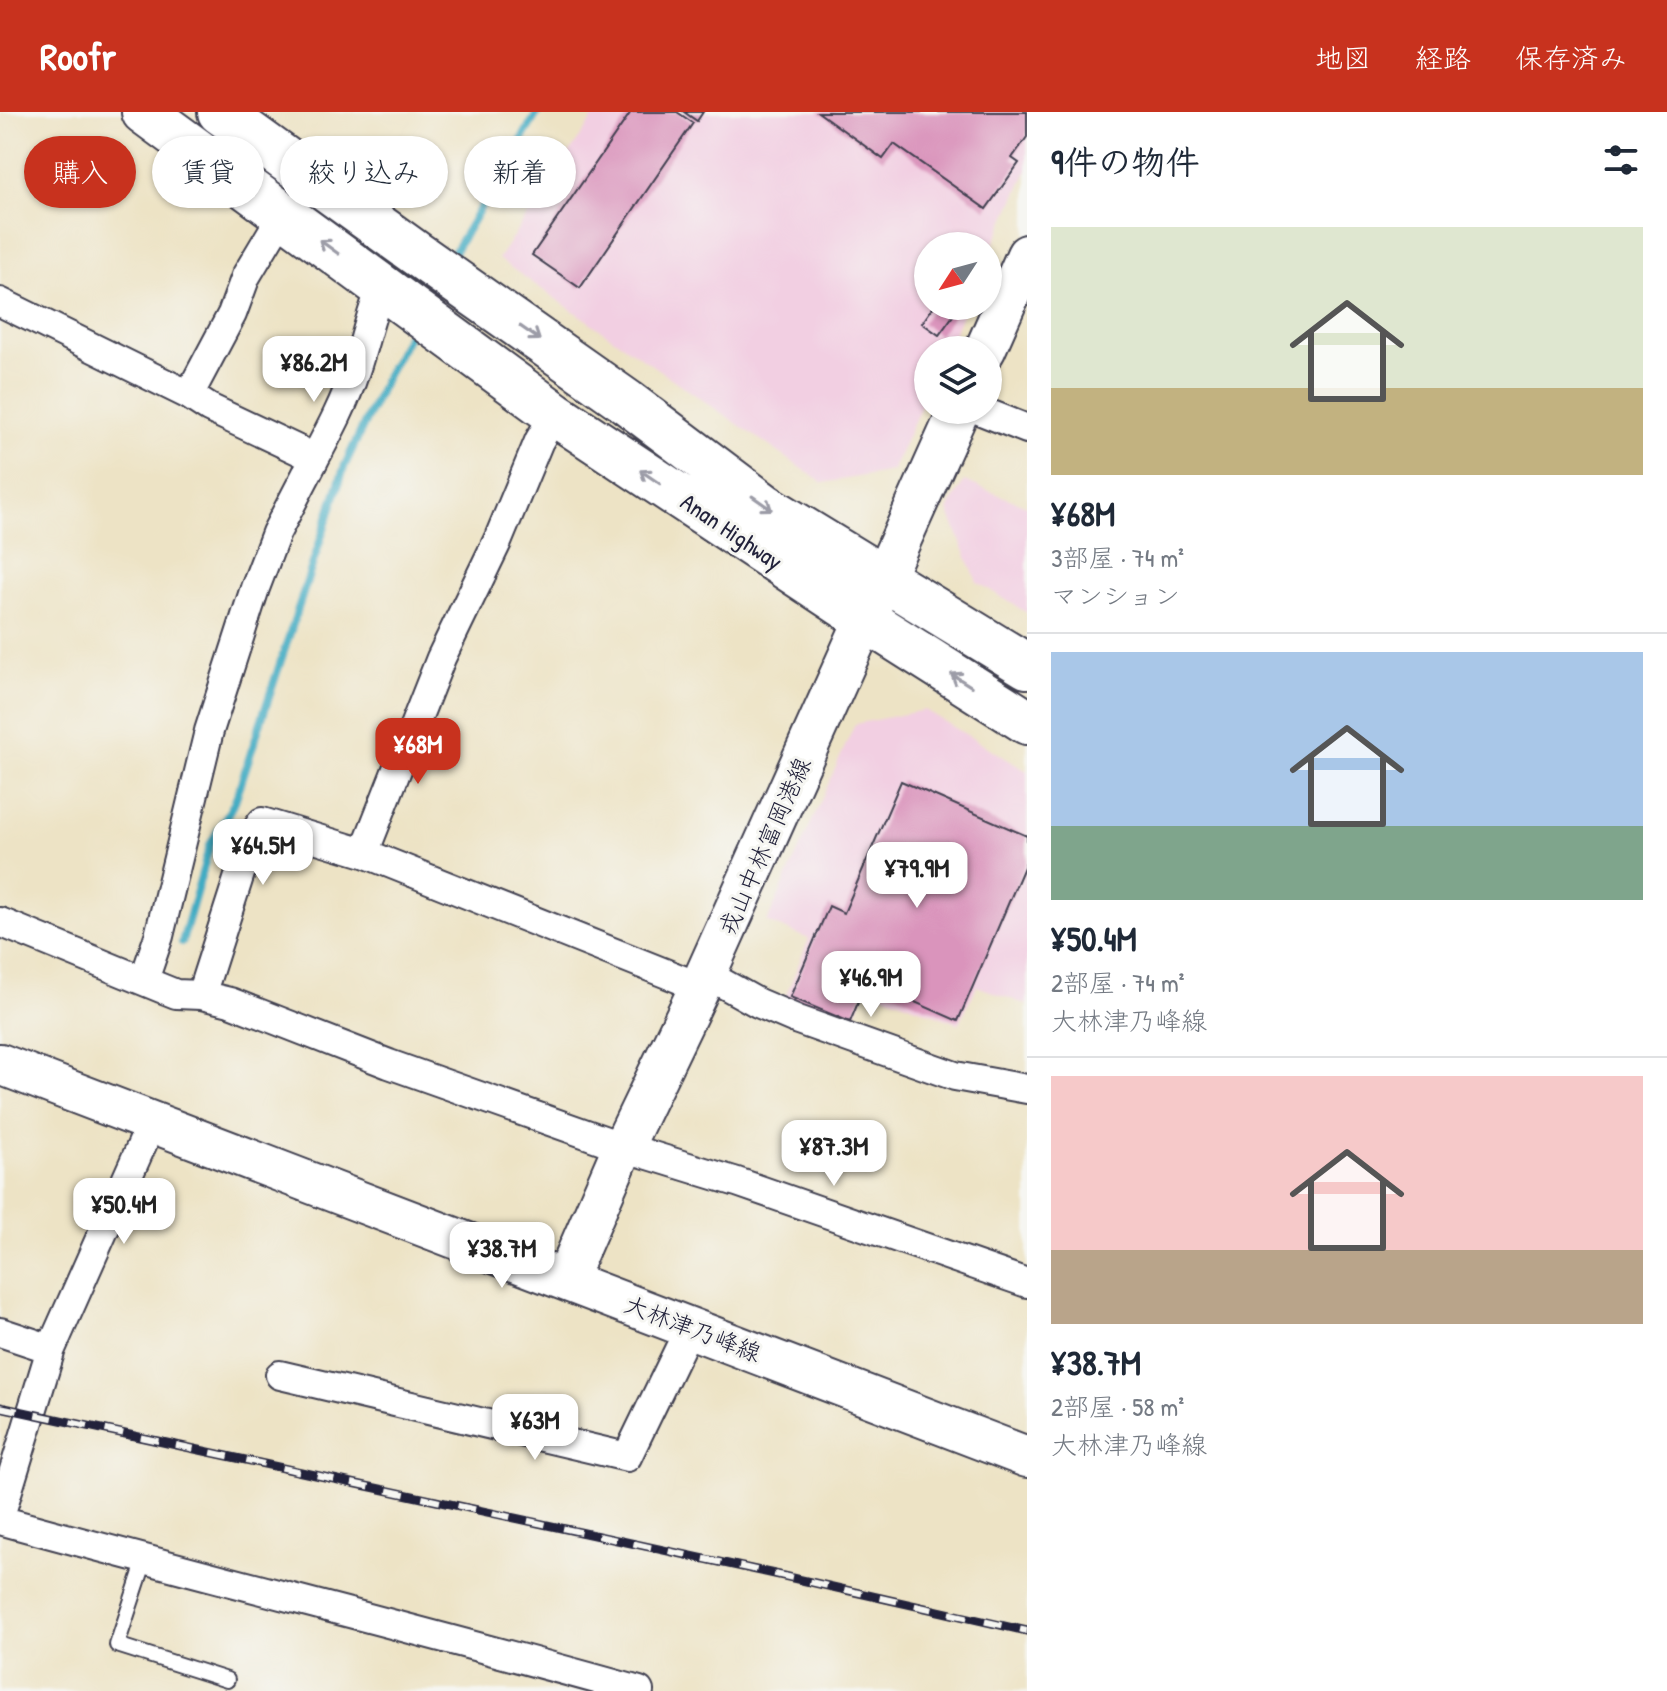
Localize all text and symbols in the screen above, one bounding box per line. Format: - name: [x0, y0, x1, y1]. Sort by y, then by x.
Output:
- text: Roofr: [40, 30, 116, 82]
- text: 地図: [1315, 39, 1371, 77]
- text: 経路: [1415, 39, 1471, 77]
- text: 保存済み: [1515, 39, 1627, 77]
- chip: 購入: [24, 136, 136, 208]
- chip: 賃貸: [152, 136, 264, 208]
- chip: 絞り込み: [280, 136, 448, 208]
- chip: 新着: [464, 136, 576, 208]
- icon: filters: [1599, 138, 1643, 182]
- text: 9件の物件: [1051, 139, 1199, 185]
- north arrow: [914, 232, 1002, 320]
- map controls: [914, 232, 1002, 424]
- one-way arrow: [319, 239, 340, 256]
- icon: home: [1275, 279, 1419, 423]
- one-way arrow: [518, 324, 540, 341]
- pin: ¥86.2M: [249, 336, 379, 404]
- button: layers: [914, 336, 1002, 424]
- text: ¥86.2M: [281, 344, 347, 379]
- one-way arrow: [639, 468, 661, 485]
- street label: Anan Highway: [675, 485, 789, 577]
- text: ¥68M: [1051, 491, 1115, 537]
- one-way arrow: [750, 495, 772, 511]
- text: 3部屋 · 74 m²: [1051, 540, 1184, 575]
- text: マンション: [1051, 578, 1180, 613]
- one-way arrow: [950, 672, 973, 688]
- icon: home: [1275, 704, 1419, 848]
- pin: ¥68M: [371, 718, 465, 786]
- text: ¥68M: [393, 726, 443, 761]
- street label: 戎山中林富岡港線: [710, 752, 818, 940]
- pin: ¥64.5M: [198, 819, 328, 887]
- text: ¥64.5M: [231, 827, 295, 862]
- pin: ¥79.9M: [852, 842, 982, 910]
- text: ¥79.9M: [884, 850, 950, 885]
- text: ¥50.4M: [1051, 916, 1137, 962]
- pin: ¥46.9M: [806, 951, 936, 1019]
- text: ¥46.9M: [840, 959, 902, 994]
- text: 2部屋 · 74 m²: [1051, 965, 1185, 1000]
- text: 大林津乃峰線: [1051, 1003, 1207, 1038]
- pin: ¥87.3M: [769, 1120, 899, 1188]
- text: ¥87.3M: [800, 1128, 868, 1163]
- icon: home: [1275, 1128, 1419, 1272]
- pin: ¥50.4M: [59, 1178, 189, 1246]
- text: ¥50.4M: [91, 1186, 157, 1221]
- pin: ¥38.7M: [437, 1222, 567, 1290]
- text: ¥38.7M: [468, 1230, 536, 1265]
- street label: 大林津乃峰線: [620, 1287, 766, 1369]
- text: ¥38.7M: [1051, 1340, 1141, 1386]
- text: 2部屋 · 58 m²: [1051, 1389, 1184, 1424]
- pin: ¥63M: [488, 1394, 582, 1462]
- text: ¥63M: [510, 1402, 560, 1437]
- text: 大林津乃峰線: [1051, 1427, 1207, 1462]

